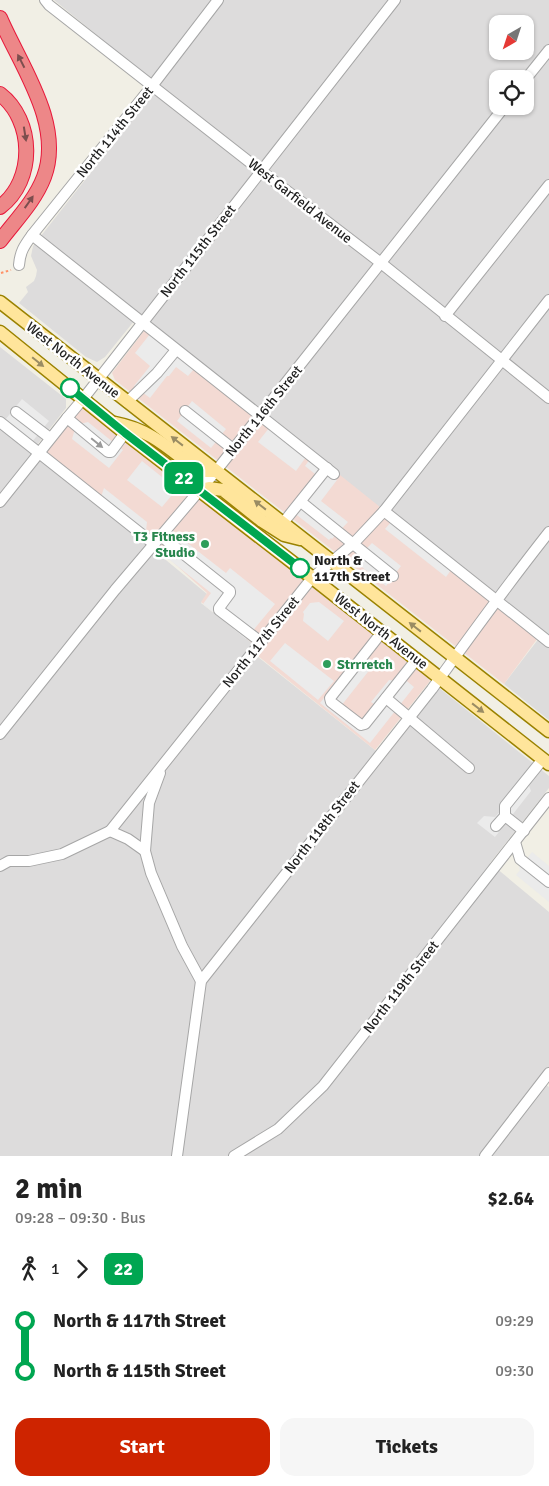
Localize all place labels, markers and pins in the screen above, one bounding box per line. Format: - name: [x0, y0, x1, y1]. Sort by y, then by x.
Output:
- unlabelled marker: [60, 378, 80, 398]
- place label: T3 Fitness Studio: [133, 528, 195, 561]
- marker: T3 Fitness Studio: [199, 538, 211, 550]
- place label: North & 117th Street: [314, 552, 391, 585]
- marker: North & 117th Street: [290, 558, 310, 578]
- place label: Strrretch: [337, 656, 393, 673]
- marker: Strrretch: [321, 658, 333, 670]

